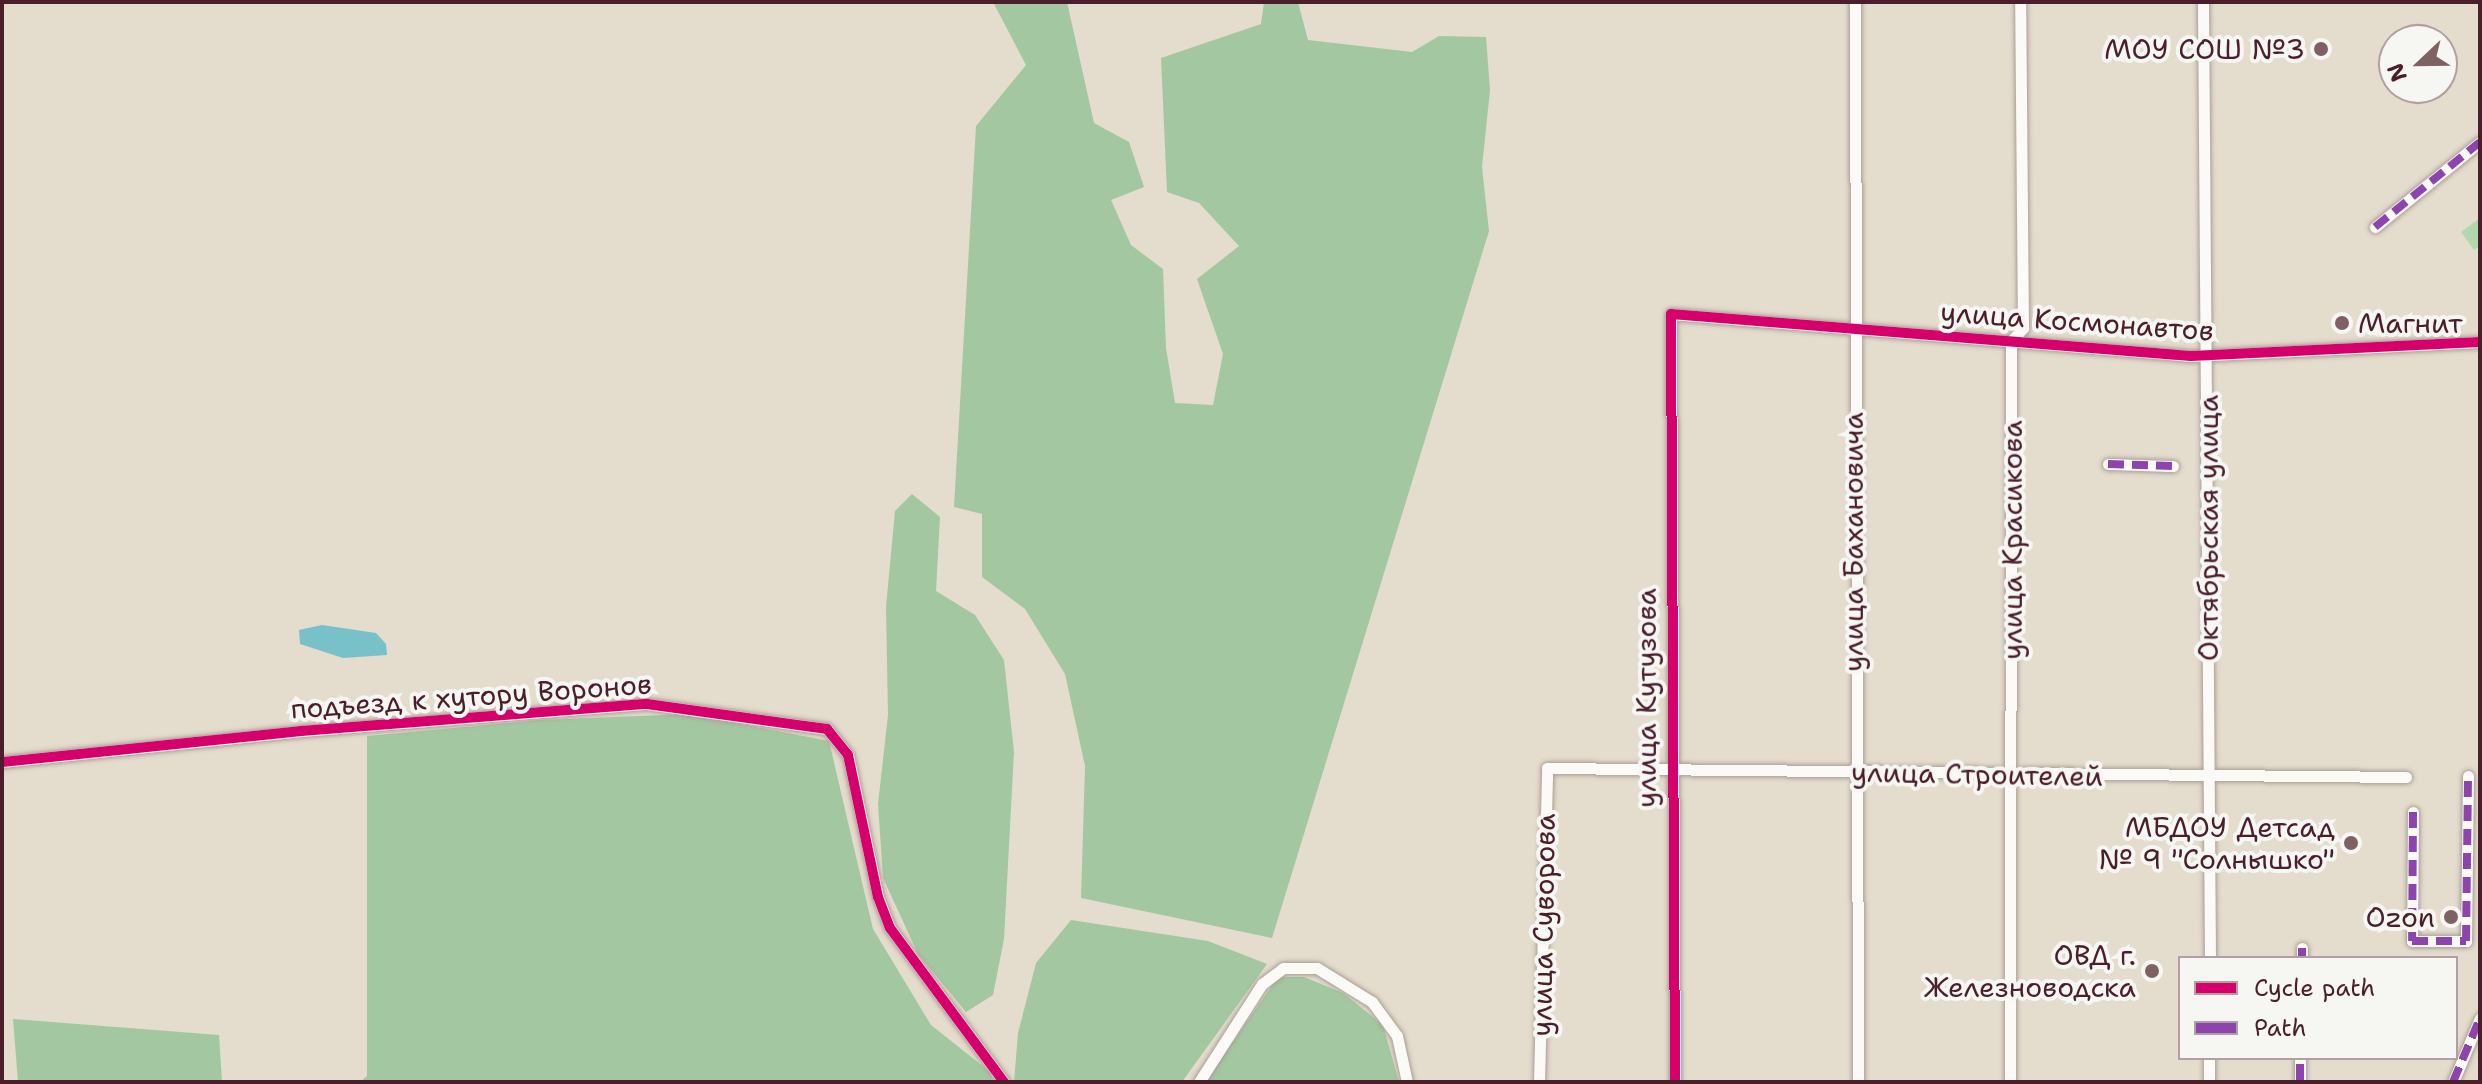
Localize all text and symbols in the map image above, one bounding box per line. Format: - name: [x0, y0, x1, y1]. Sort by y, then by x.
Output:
- north arrow: [2378, 24, 2458, 104]
- place label: МОУ СОШ №3: [2104, 32, 2305, 66]
- marker: МОУ СОШ №3: [2312, 40, 2330, 58]
- text: N: [2380, 59, 2414, 86]
- street label: улица Космонавтов: [1939, 295, 2215, 347]
- place label: Магнит: [2358, 306, 2462, 340]
- marker: Магнит: [2333, 314, 2351, 332]
- street label: Октябрьская улица: [2191, 395, 2225, 661]
- street label: улица Бахановича: [1836, 412, 1870, 672]
- street label: улица Красикова: [1995, 420, 2029, 660]
- street label: улица Кутузова: [1629, 588, 1663, 808]
- street label: подъезд к хутору Воронов: [289, 667, 653, 725]
- street label: улица Строителей: [1851, 755, 2103, 793]
- place label: МБДОУ Детсад № 9 "Солнышко": [2099, 810, 2335, 876]
- street label: улица Суворова: [1524, 813, 1562, 1037]
- marker: МБДОУ Детсад № 9 "Солнышко": [2342, 834, 2360, 852]
- place label: Ozon: [2365, 900, 2435, 934]
- marker: Ozon: [2442, 908, 2460, 926]
- place label: ОВД г. Железноводска: [1924, 938, 2136, 1004]
- legend: [2178, 956, 2458, 1060]
- marker: ОВД г. Железноводска: [2143, 962, 2161, 980]
- text: Cycle path: [2254, 972, 2375, 1004]
- text: Path: [2254, 1012, 2306, 1044]

